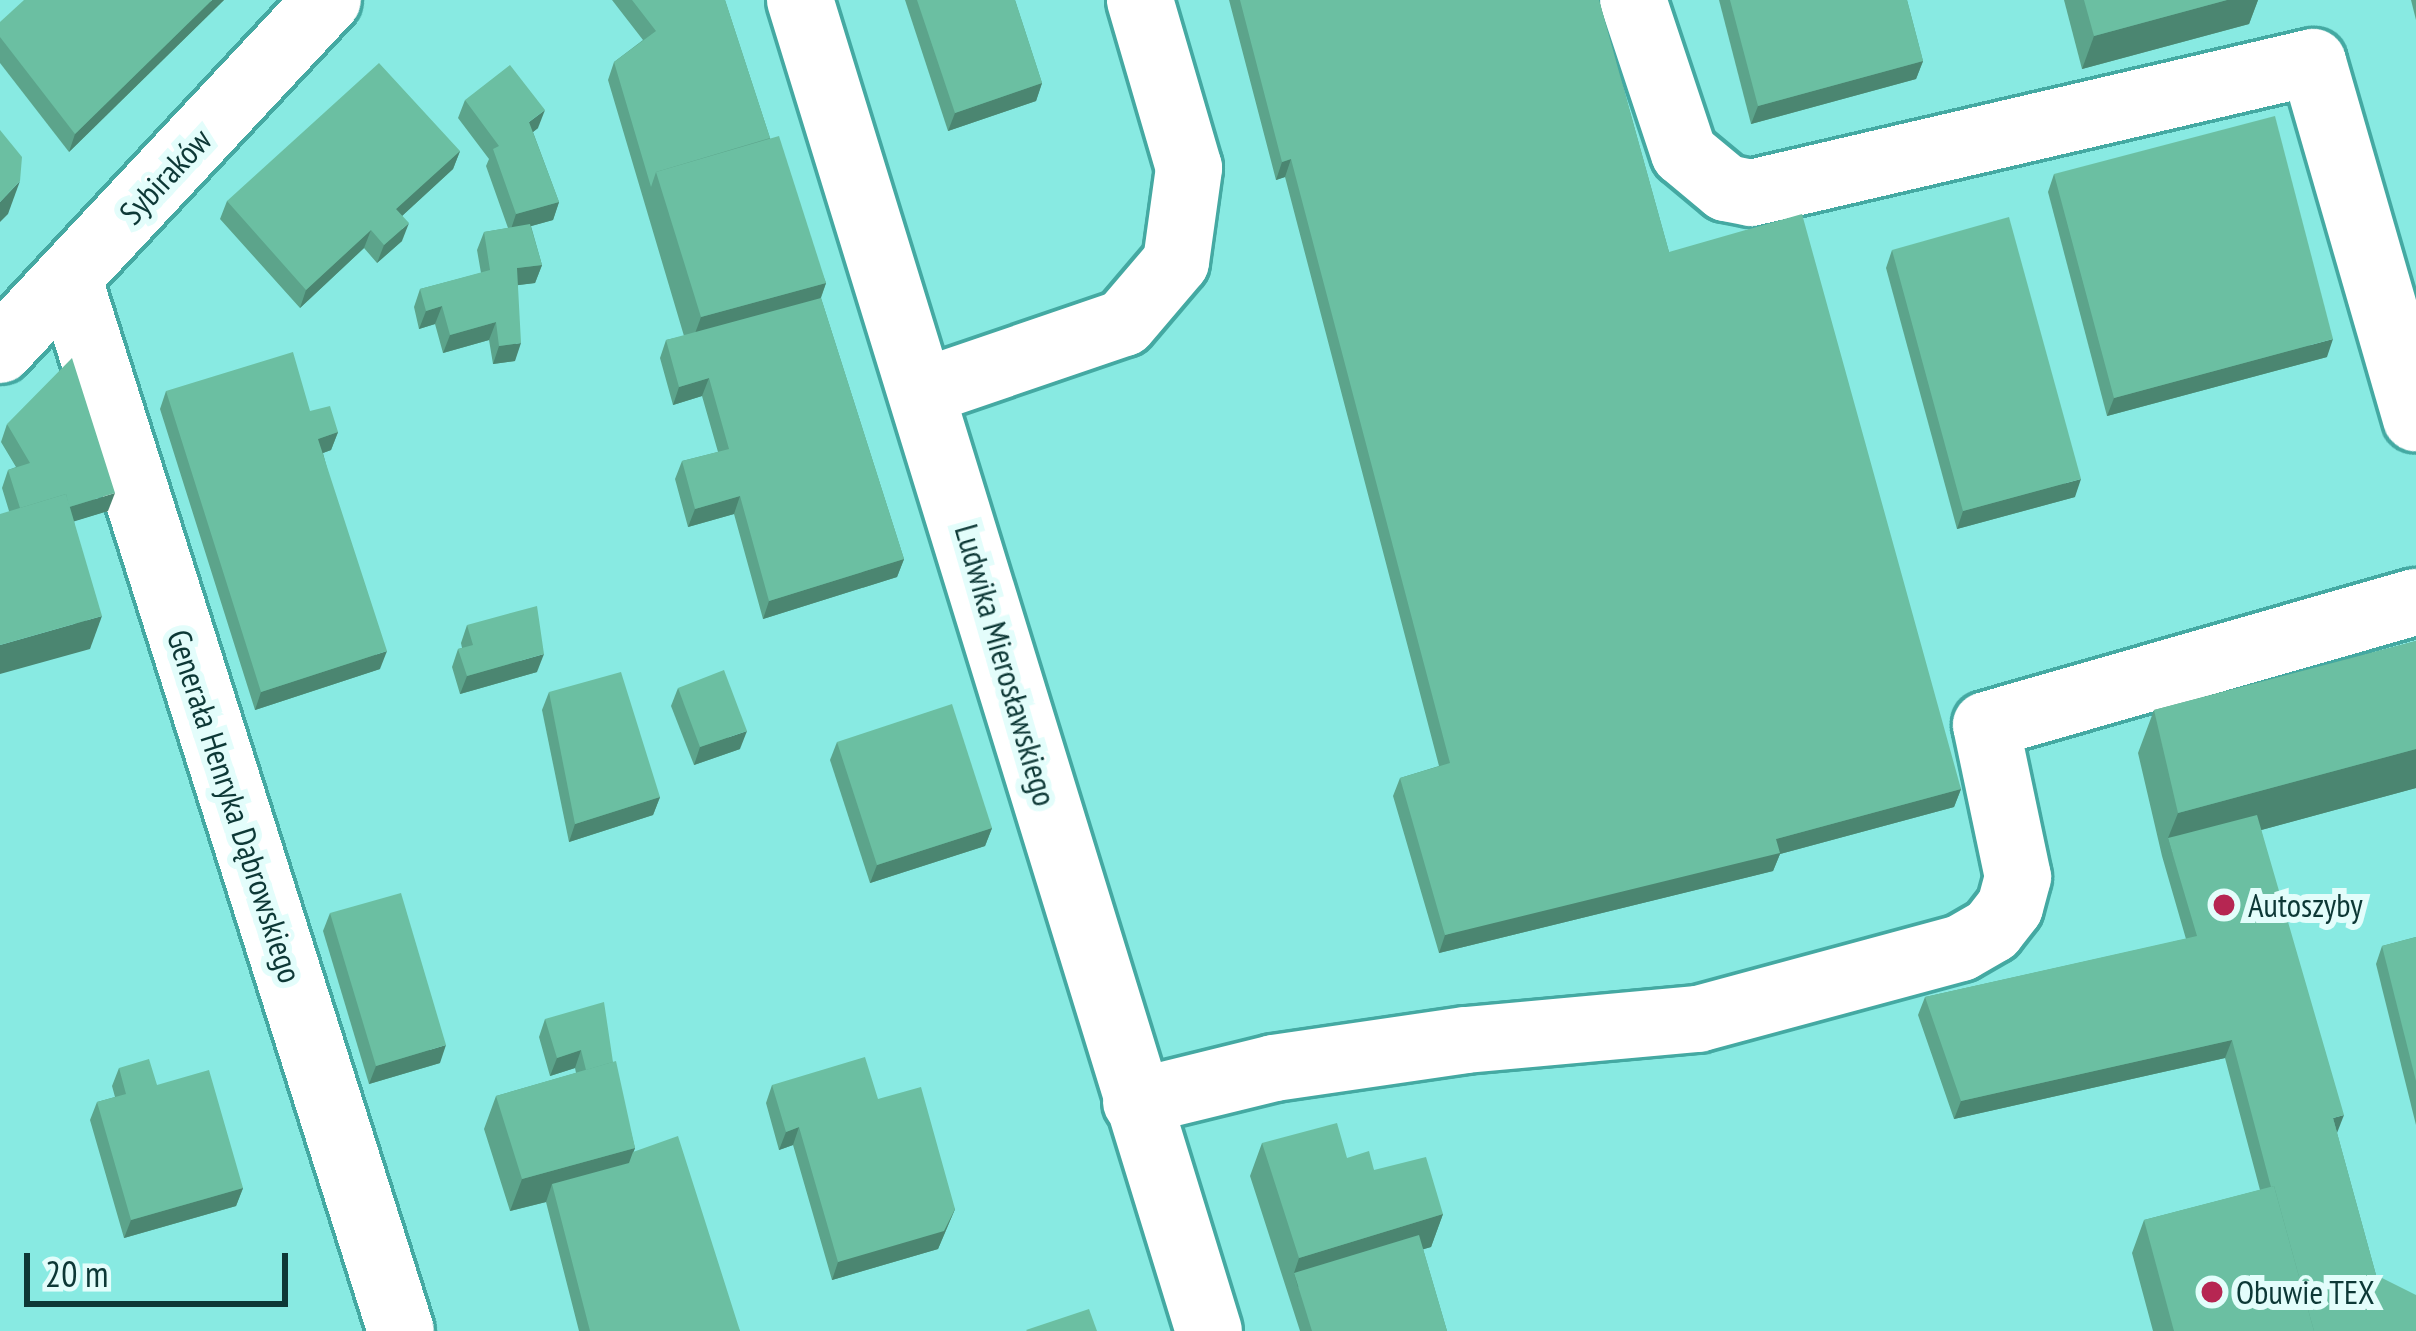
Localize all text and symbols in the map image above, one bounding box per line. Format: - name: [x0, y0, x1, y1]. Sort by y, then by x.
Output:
- street label: Sybiraków: [111, 120, 219, 232]
- street label: Ludwika Mierosławskiego: [947, 520, 1065, 810]
- street label: Generała Henryka Dąbrowskiego: [159, 625, 311, 987]
- place label: Autoszyby: [2248, 885, 2363, 925]
- marker: Autoszyby: [2211, 892, 2237, 918]
- scale bar: [30, 1229, 294, 1303]
- text: 20 m: [45, 1250, 108, 1297]
- place label: Obuwie TEX: [2236, 1272, 2375, 1312]
- marker: Obuwie TEX: [2199, 1279, 2225, 1305]

